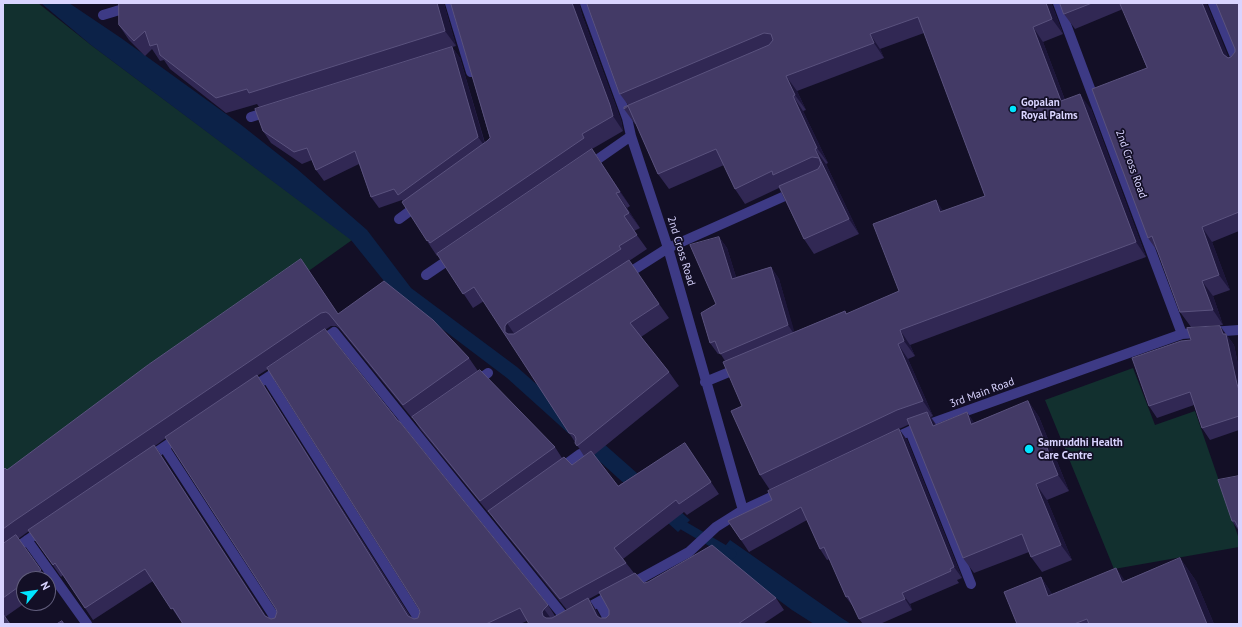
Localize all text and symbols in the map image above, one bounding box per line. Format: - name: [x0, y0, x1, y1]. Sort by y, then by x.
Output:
- place label: Gopalan Royal Palms: [1021, 96, 1078, 122]
- marker: Gopalan Royal Palms: [1008, 104, 1018, 114]
- street label: 2nd Cross Road: [1112, 128, 1150, 200]
- street label: 2nd Cross Road: [664, 215, 698, 287]
- street label: 3rd Main Road: [948, 375, 1016, 411]
- place label: Samruddhi Health Care Centre: [1038, 436, 1123, 462]
- marker: Samruddhi Health Care Centre: [1023, 443, 1035, 455]
- north arrow: [16, 571, 56, 611]
- text: N: [38, 579, 53, 592]

